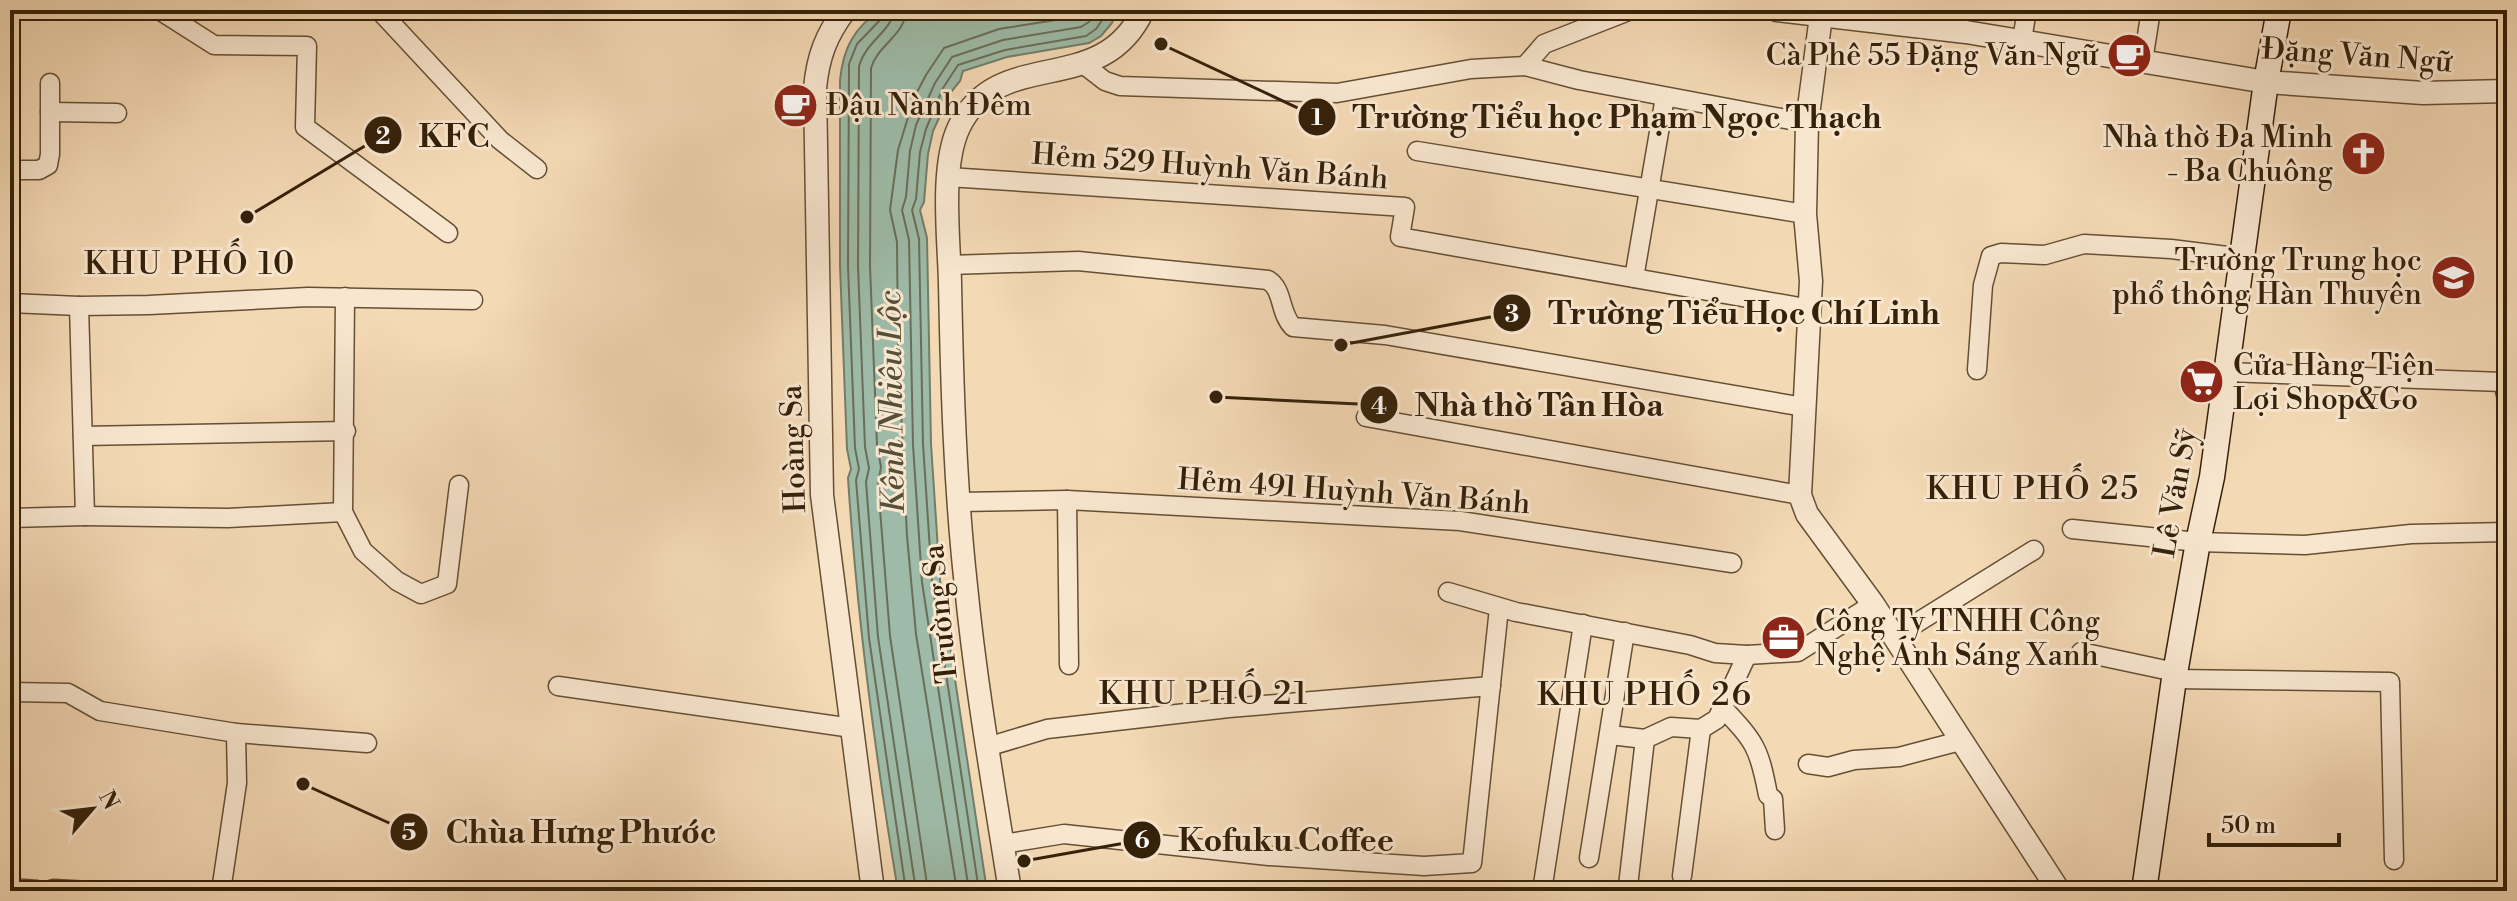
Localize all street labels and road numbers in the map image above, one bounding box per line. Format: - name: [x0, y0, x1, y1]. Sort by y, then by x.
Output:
- street label: Đặng Văn Ngữ: [2260, 30, 2455, 82]
- street label: Hẻm 529 Huỳnh Văn Bánh: [1030, 136, 1390, 198]
- street label: Hoàng Sa: [773, 383, 815, 514]
- street label: Lê Văn Sỹ: [2146, 425, 2206, 561]
- street label: Hẻm 491 Huỳnh Văn Bánh: [1176, 461, 1532, 523]
- street label: Trường Sa: [915, 542, 967, 685]

